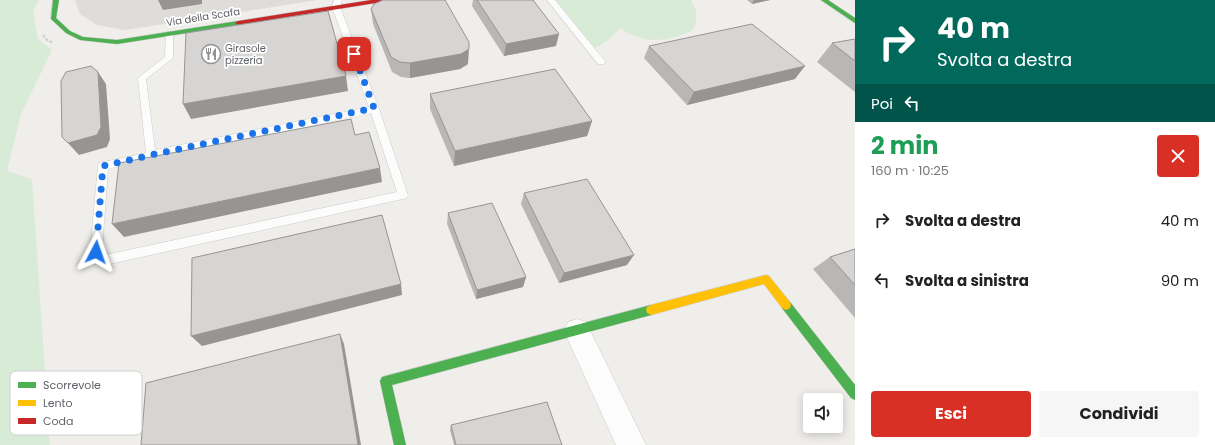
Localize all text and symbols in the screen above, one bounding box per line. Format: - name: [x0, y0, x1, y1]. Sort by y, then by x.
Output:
- street label: Via della Scafa: [165, 4, 241, 30]
- text: 40 m: [937, 9, 1010, 48]
- icon: right: [871, 16, 923, 68]
- pin: [337, 37, 371, 71]
- place label: Girasole pizzeria: [225, 41, 266, 68]
- restaurant icon: Girasole pizzeria: [200, 43, 222, 65]
- icon: arrive: [343, 43, 365, 65]
- text: Svolta a destra: [937, 47, 1072, 72]
- icon: left: [901, 92, 923, 114]
- text: Poi: [871, 93, 893, 114]
- text: 2 min: [871, 129, 938, 162]
- button: close: [1157, 135, 1199, 177]
- text: 160 m · 10:25: [871, 161, 949, 180]
- icon: right: [871, 209, 893, 231]
- text: Svolta a destra: [905, 210, 1021, 231]
- text: 40 m: [1161, 210, 1199, 231]
- position arrow: [75, 231, 117, 273]
- icon: left: [871, 269, 893, 291]
- text: Svolta a sinistra: [905, 270, 1029, 291]
- text: 90 m: [1161, 270, 1199, 291]
- legend: [10, 371, 142, 435]
- text: Scorrevole: [43, 377, 101, 393]
- button: Esci: [871, 391, 1031, 437]
- button: Condividi: [1039, 391, 1199, 437]
- map controls: [803, 393, 843, 433]
- button: sound: [803, 393, 843, 433]
- text: Lento: [43, 395, 73, 411]
- text: Coda: [43, 413, 73, 429]

